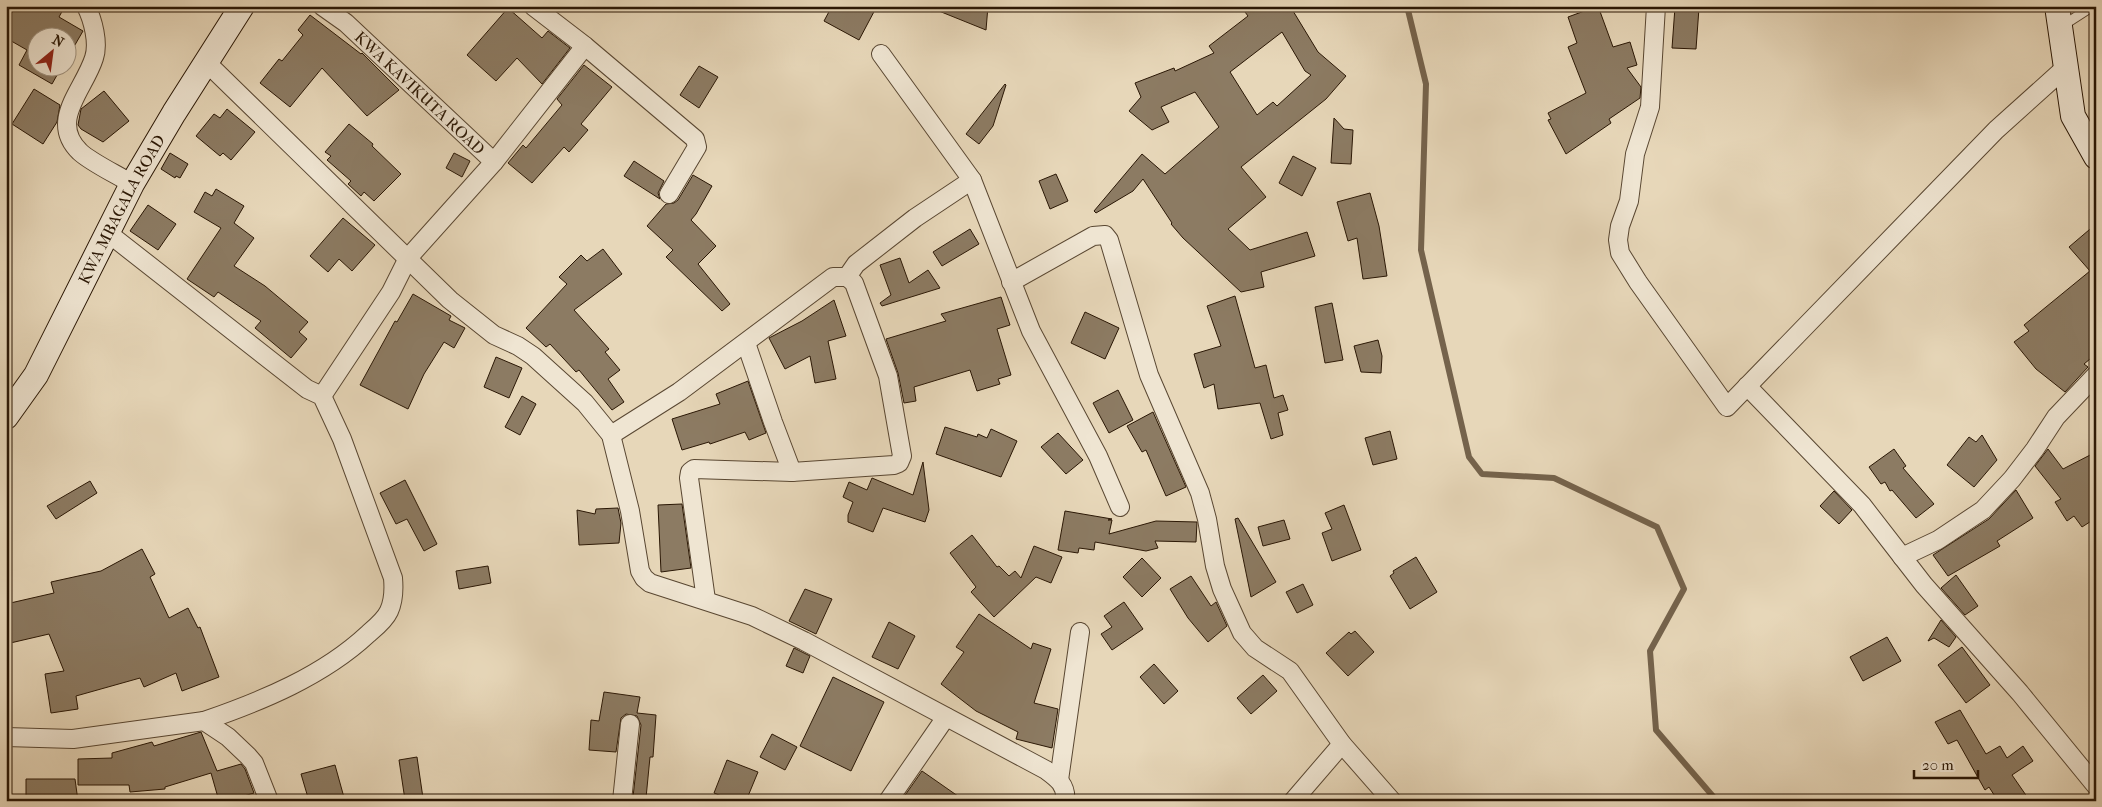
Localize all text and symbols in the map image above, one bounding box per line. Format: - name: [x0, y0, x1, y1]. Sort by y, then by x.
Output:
- street label: KWA KAVIKUTA ROAD: [351, 27, 489, 159]
- north arrow: [28, 28, 78, 78]
- text: N: [49, 31, 67, 51]
- street label: KWA MBAGALA ROAD: [74, 131, 169, 287]
- scale bar: [1914, 747, 1978, 779]
- text: 20 m: [1922, 756, 1954, 774]

